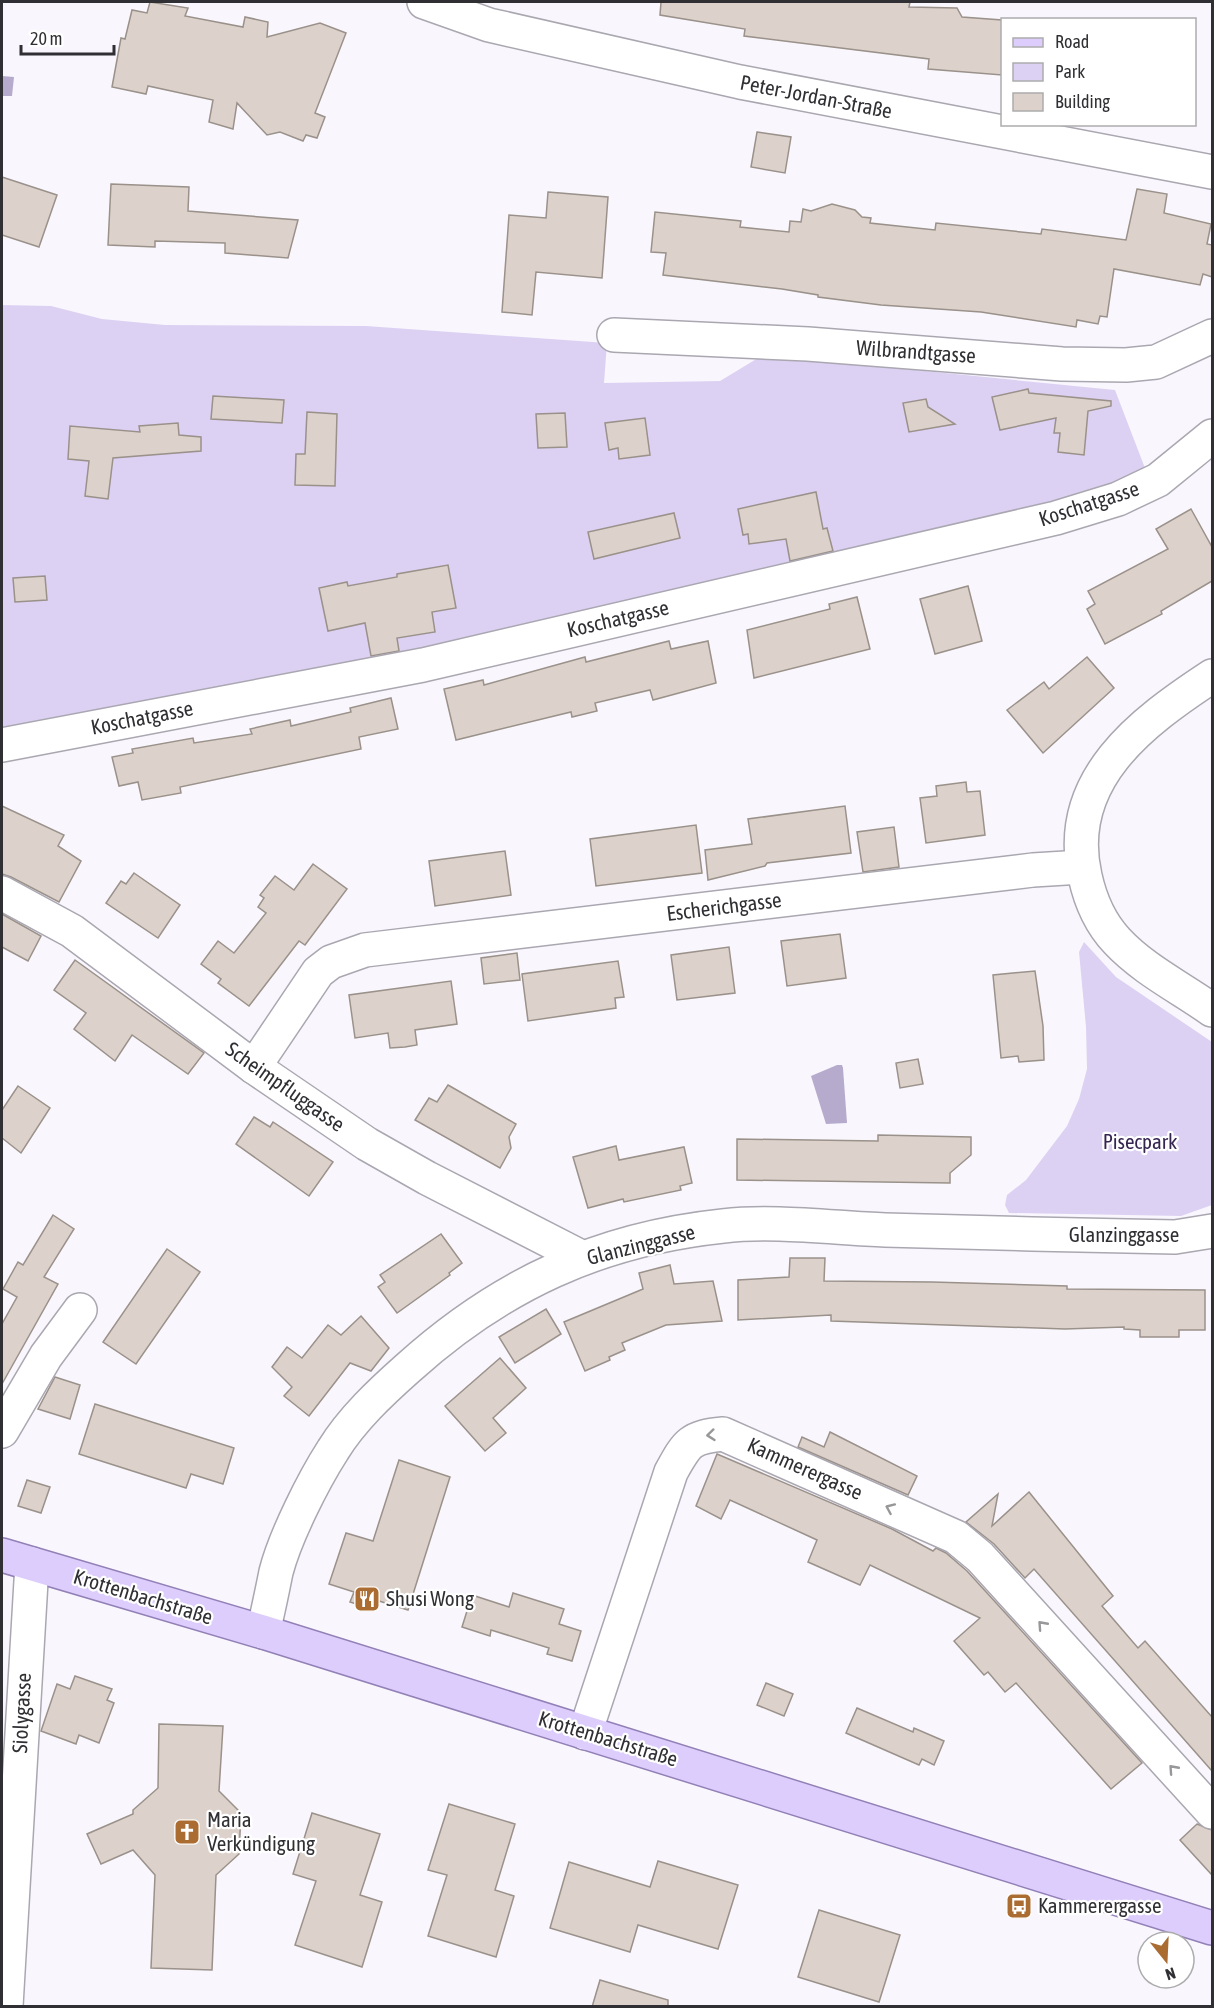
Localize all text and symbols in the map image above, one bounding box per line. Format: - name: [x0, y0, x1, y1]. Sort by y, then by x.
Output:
- scale bar: [21, 18, 114, 56]
- legend: [1001, 18, 1196, 126]
- text: 20 m: [30, 28, 62, 49]
- text: Road: [1055, 31, 1089, 52]
- text: Park: [1055, 61, 1085, 82]
- street label: Peter-Jordan-Straße: [738, 70, 894, 123]
- text: Building: [1055, 91, 1110, 112]
- street label: Wilbrandtgasse: [855, 335, 977, 367]
- street label: Koschatgasse: [1036, 476, 1142, 530]
- street label: Koschatgasse: [565, 595, 671, 641]
- street label: Koschatgasse: [89, 695, 195, 739]
- street label: Escherichgasse: [665, 887, 783, 925]
- street label: Scheimpfluggasse: [222, 1036, 349, 1136]
- park label: Pisecpark: [1103, 1129, 1177, 1153]
- street label: Glanzinggasse: [584, 1219, 697, 1269]
- street label: Glanzinggasse: [1069, 1222, 1179, 1246]
- one-way arrow: [707, 1428, 716, 1441]
- street label: Kammerergasse: [744, 1432, 867, 1504]
- one-way arrow: [886, 1503, 897, 1515]
- street label: Krottenbachstraße: [71, 1564, 216, 1629]
- restaurant icon: Shusi Wong: [352, 1584, 382, 1614]
- place label: Shusi Wong: [386, 1586, 474, 1610]
- one-way arrow: [1038, 1621, 1049, 1631]
- street label: Siolygasse: [7, 1672, 35, 1754]
- street label: Krottenbachstraße: [536, 1706, 681, 1771]
- one-way arrow: [1169, 1765, 1180, 1776]
- place label: Maria Verkündigung: [207, 1807, 315, 1855]
- church icon: Maria Verkündigung: [172, 1817, 202, 1847]
- bus stop icon: Kammerergasse: [1004, 1891, 1034, 1921]
- place label: Kammerergasse: [1038, 1893, 1161, 1917]
- north arrow: [1136, 1930, 1196, 1990]
- text: N: [1163, 1964, 1178, 1984]

